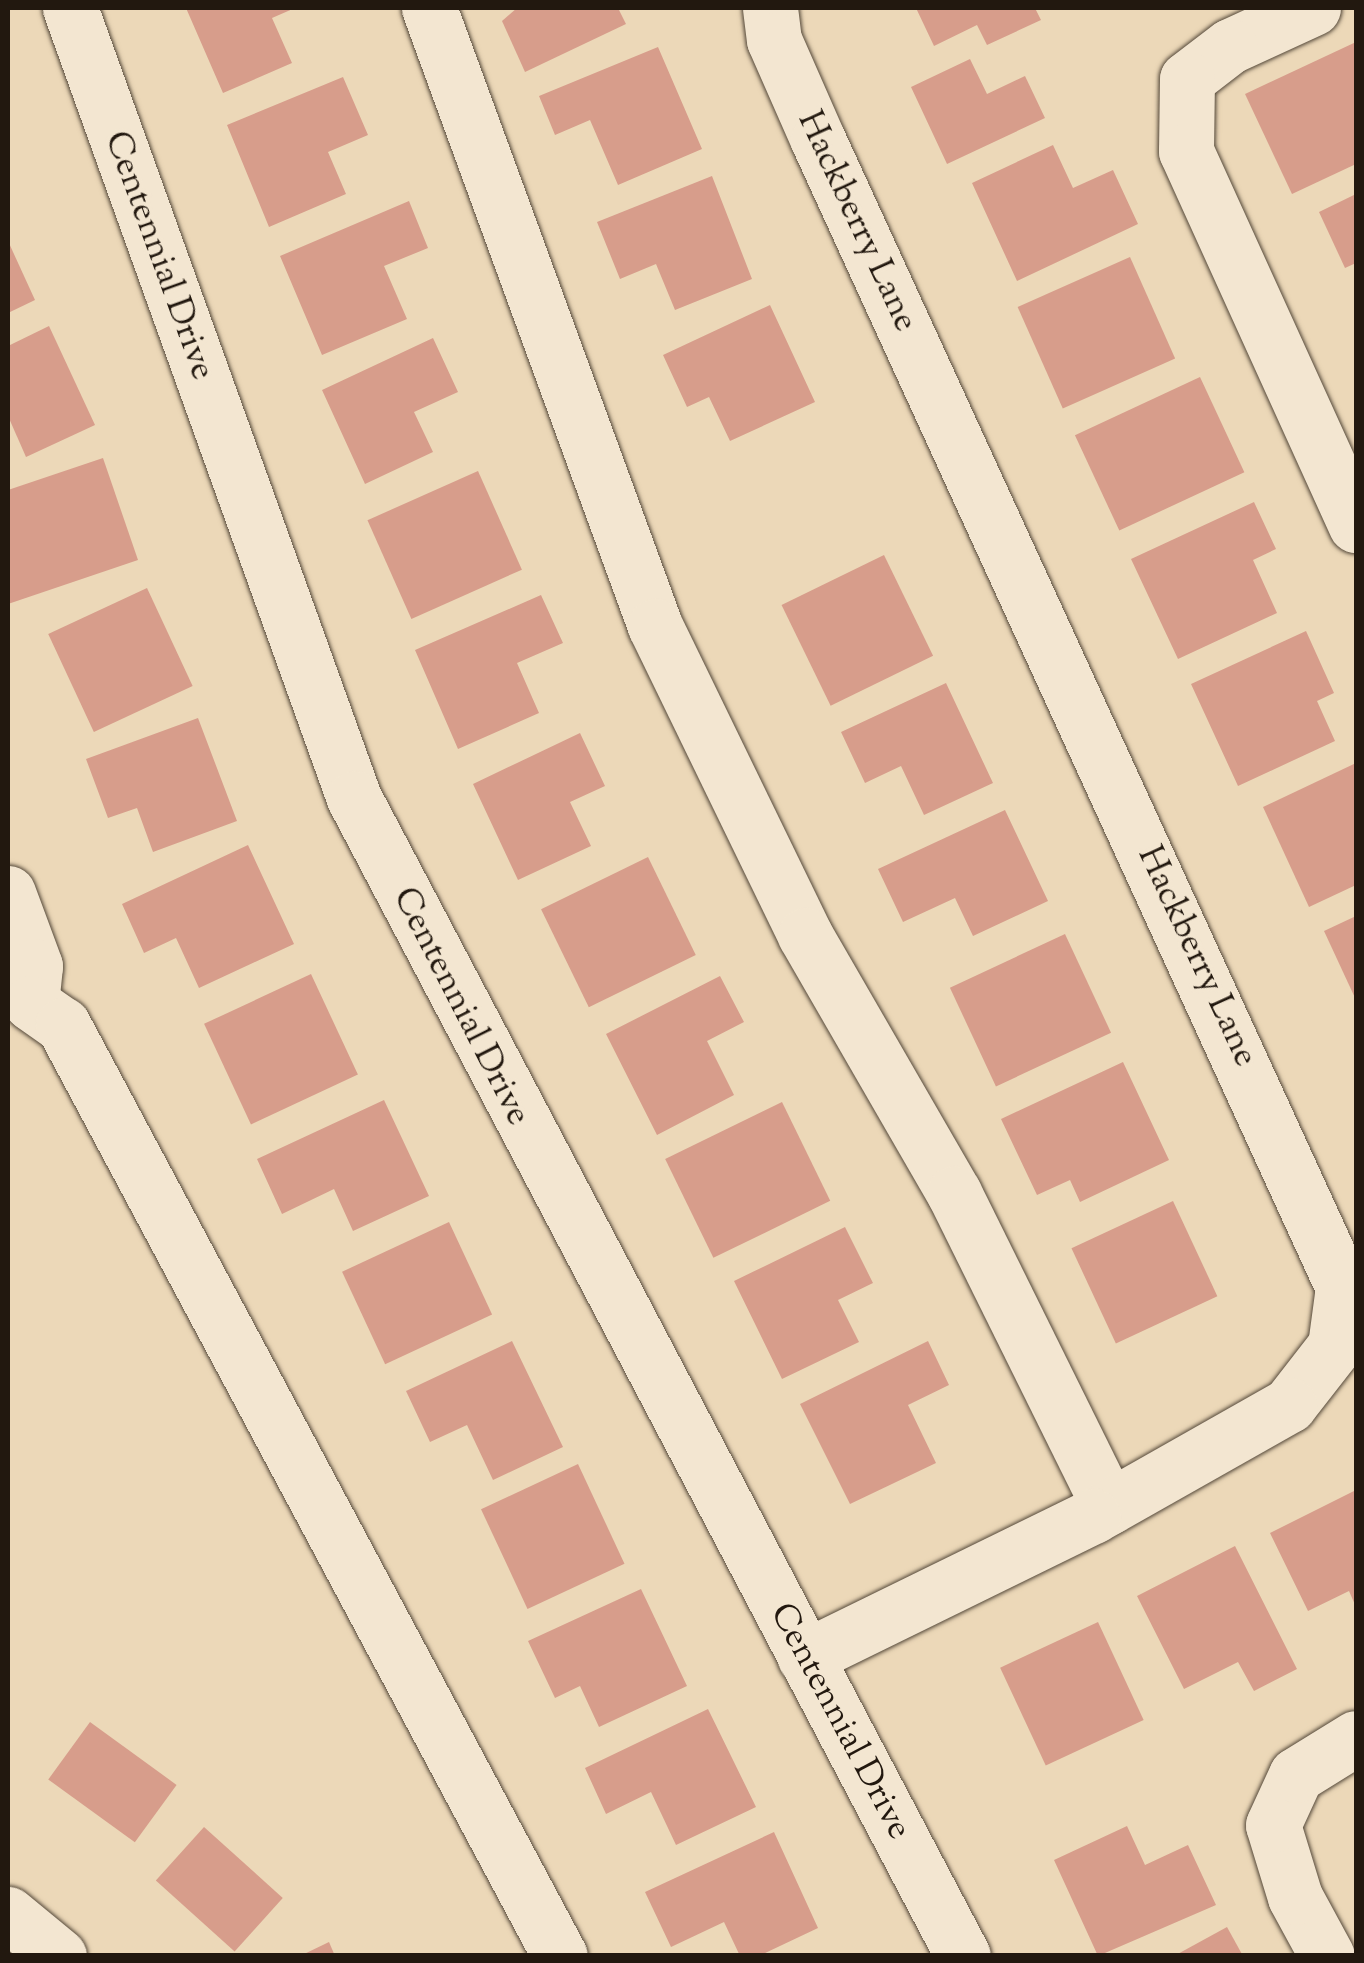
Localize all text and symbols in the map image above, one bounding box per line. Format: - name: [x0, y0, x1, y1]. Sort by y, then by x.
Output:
- street label: Hackberry Lane: [787, 105, 925, 339]
- street label: Centennial Drive: [94, 126, 222, 386]
- street label: Hackberry Lane: [1127, 840, 1265, 1074]
- street label: Centennial Drive: [382, 881, 538, 1133]
- street label: Centennial Drive: [759, 1597, 919, 1847]

